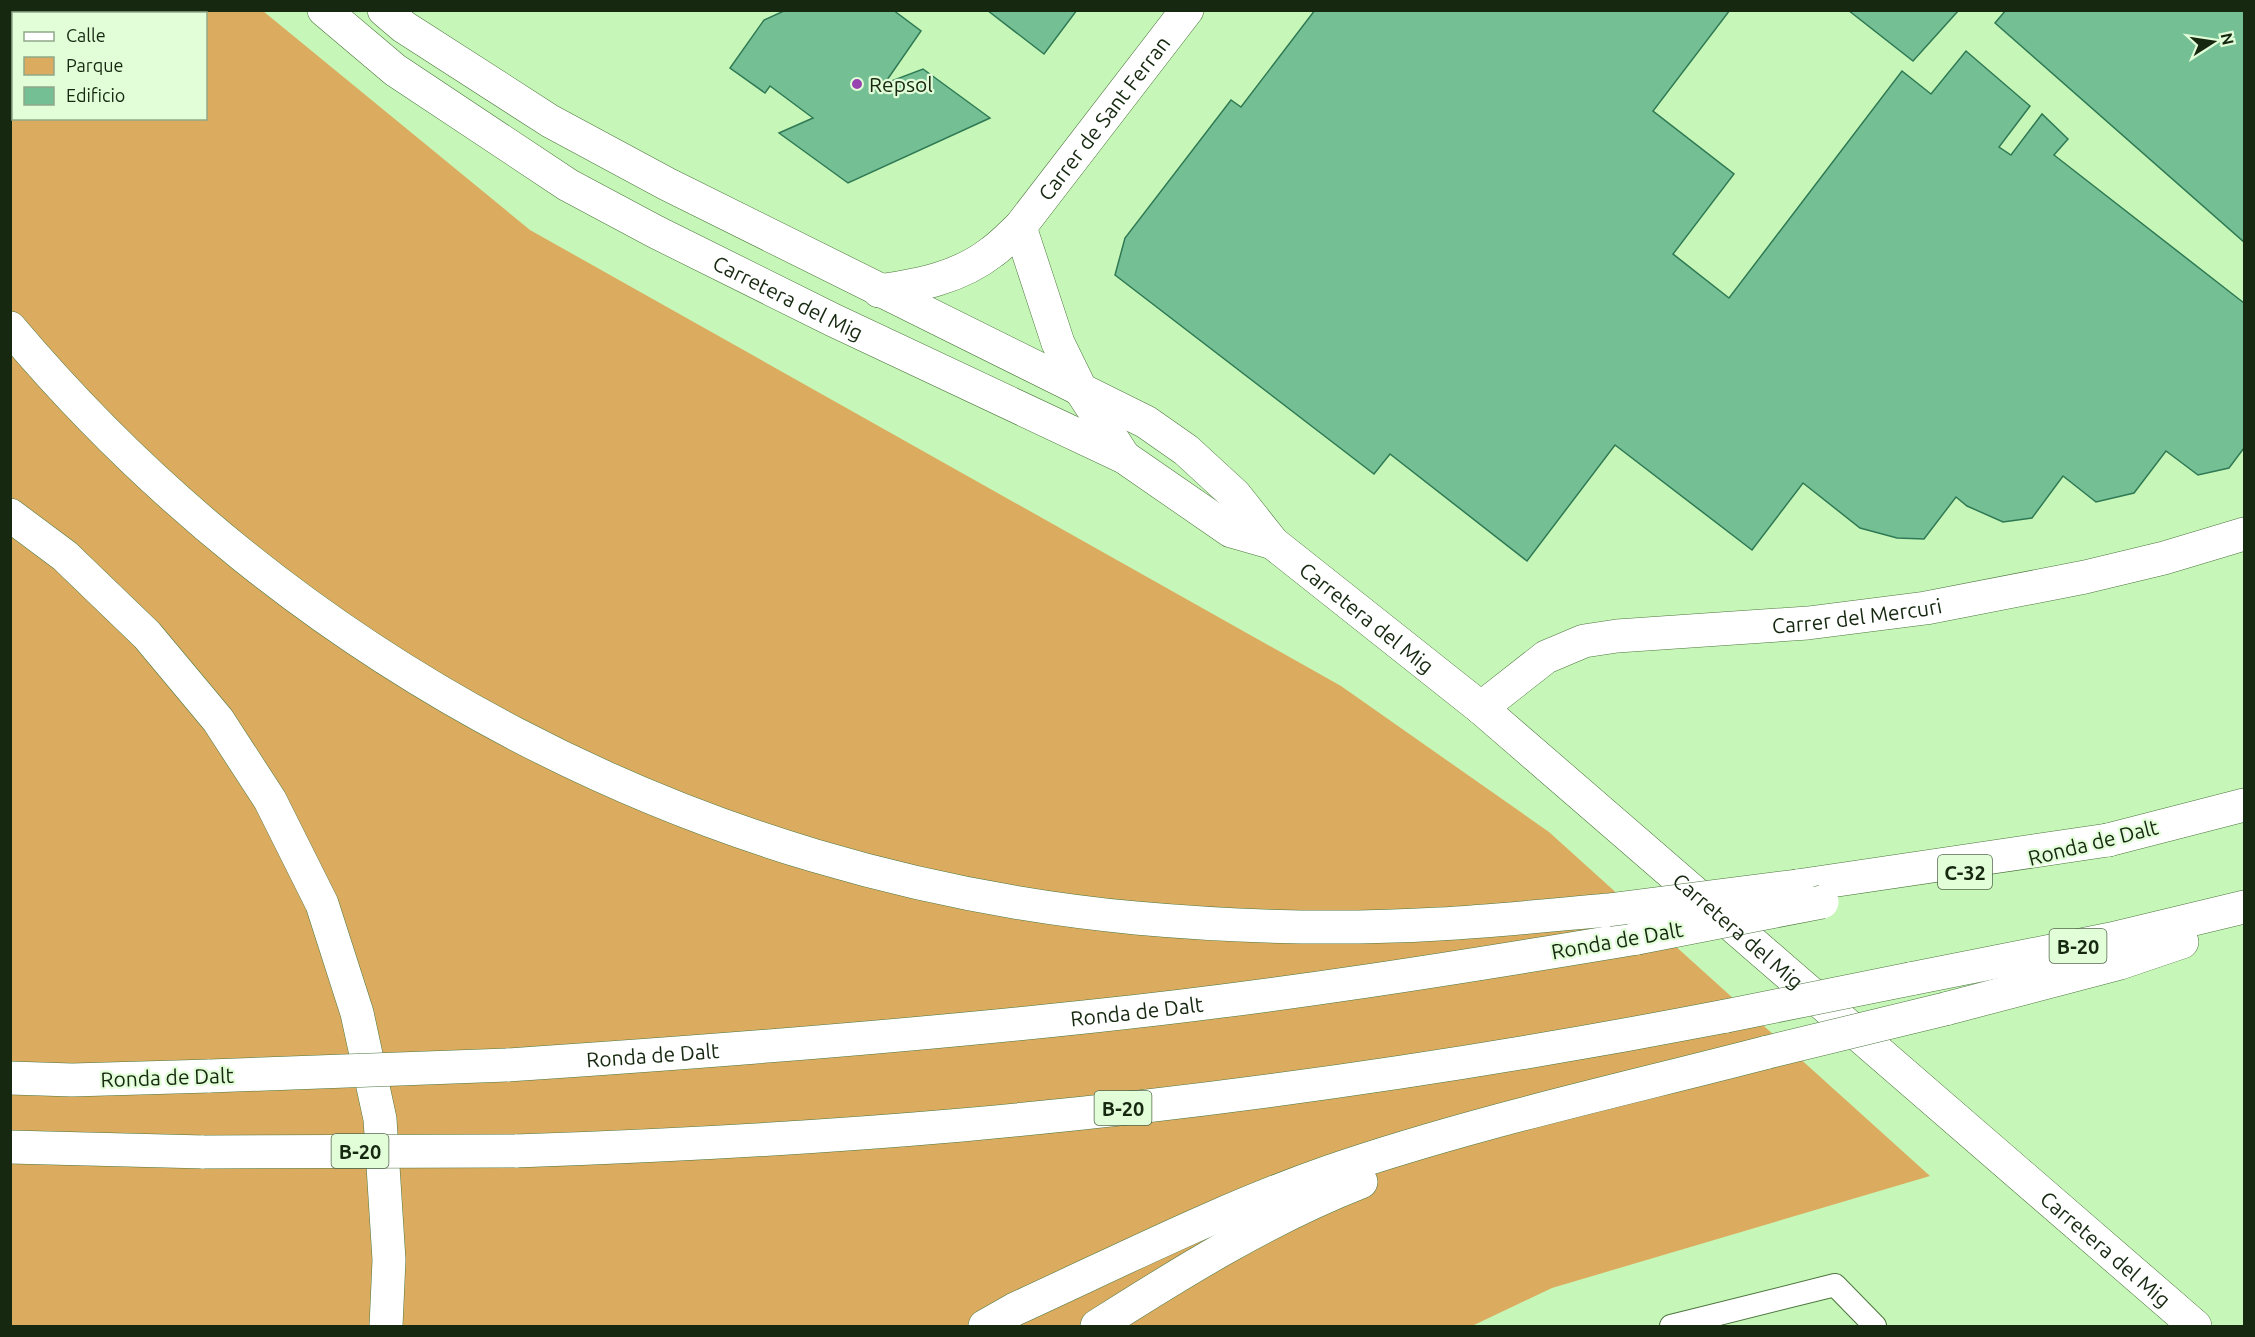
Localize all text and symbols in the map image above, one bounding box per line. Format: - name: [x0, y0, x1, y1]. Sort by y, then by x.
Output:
- legend: [12, 12, 207, 120]
- north arrow: [2183, 12, 2243, 72]
- text: Calle: [66, 25, 106, 45]
- street label: Carrer de Sant Ferran: [1033, 31, 1175, 205]
- text: N: [2218, 31, 2238, 47]
- text: Parque: [66, 55, 123, 75]
- place label: Repsol: [869, 72, 933, 96]
- marker: Repsol: [850, 77, 864, 91]
- text: Edificio: [66, 85, 125, 105]
- street label: Carretera del Mig: [709, 250, 867, 344]
- street label: Carretera del Mig: [1295, 557, 1439, 678]
- street label: Carrer del Mercuri: [1771, 593, 1944, 637]
- street label: Ronda de Dalt: [2025, 814, 2161, 870]
- road number: C-32: [1938, 855, 1992, 889]
- street label: Carretera del Mig: [1668, 868, 1808, 994]
- street label: Ronda de Dalt: [1549, 917, 1685, 963]
- road number: B-20: [2050, 929, 2106, 963]
- street label: Ronda de Dalt: [1069, 992, 1204, 1030]
- street label: Ronda de Dalt: [585, 1038, 720, 1072]
- street label: Ronda de Dalt: [100, 1063, 234, 1091]
- road number: B-20: [1094, 1091, 1152, 1125]
- road number: B-20: [332, 1134, 388, 1168]
- street label: Carretera del Mig: [2036, 1186, 2176, 1312]

